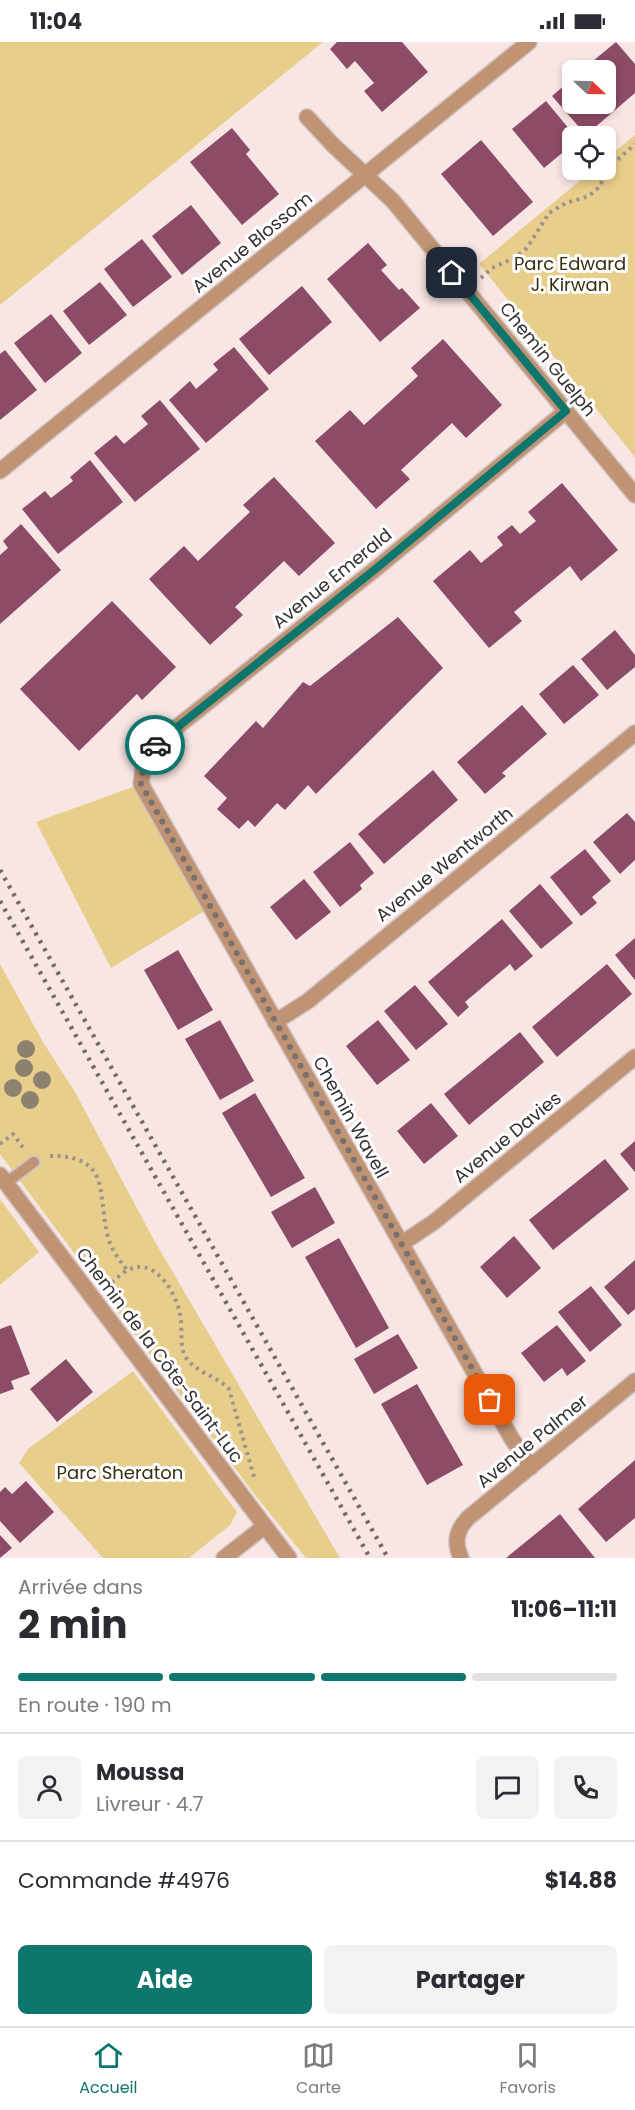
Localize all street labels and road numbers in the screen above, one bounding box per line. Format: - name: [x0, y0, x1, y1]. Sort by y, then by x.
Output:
- street label: Avenue Blossom: [187, 186, 317, 298]
- street label: Chemin Guelph: [494, 296, 602, 422]
- street label: Avenue Emerald: [267, 522, 397, 634]
- street label: Avenue Wentworth: [370, 801, 518, 927]
- street label: Chemin Wavell: [307, 1052, 395, 1182]
- street label: Avenue Davies: [448, 1086, 566, 1188]
- street label: Chemin de la Côte-Saint-Luc: [71, 1242, 249, 1468]
- street label: Avenue Palmer: [471, 1388, 593, 1493]

